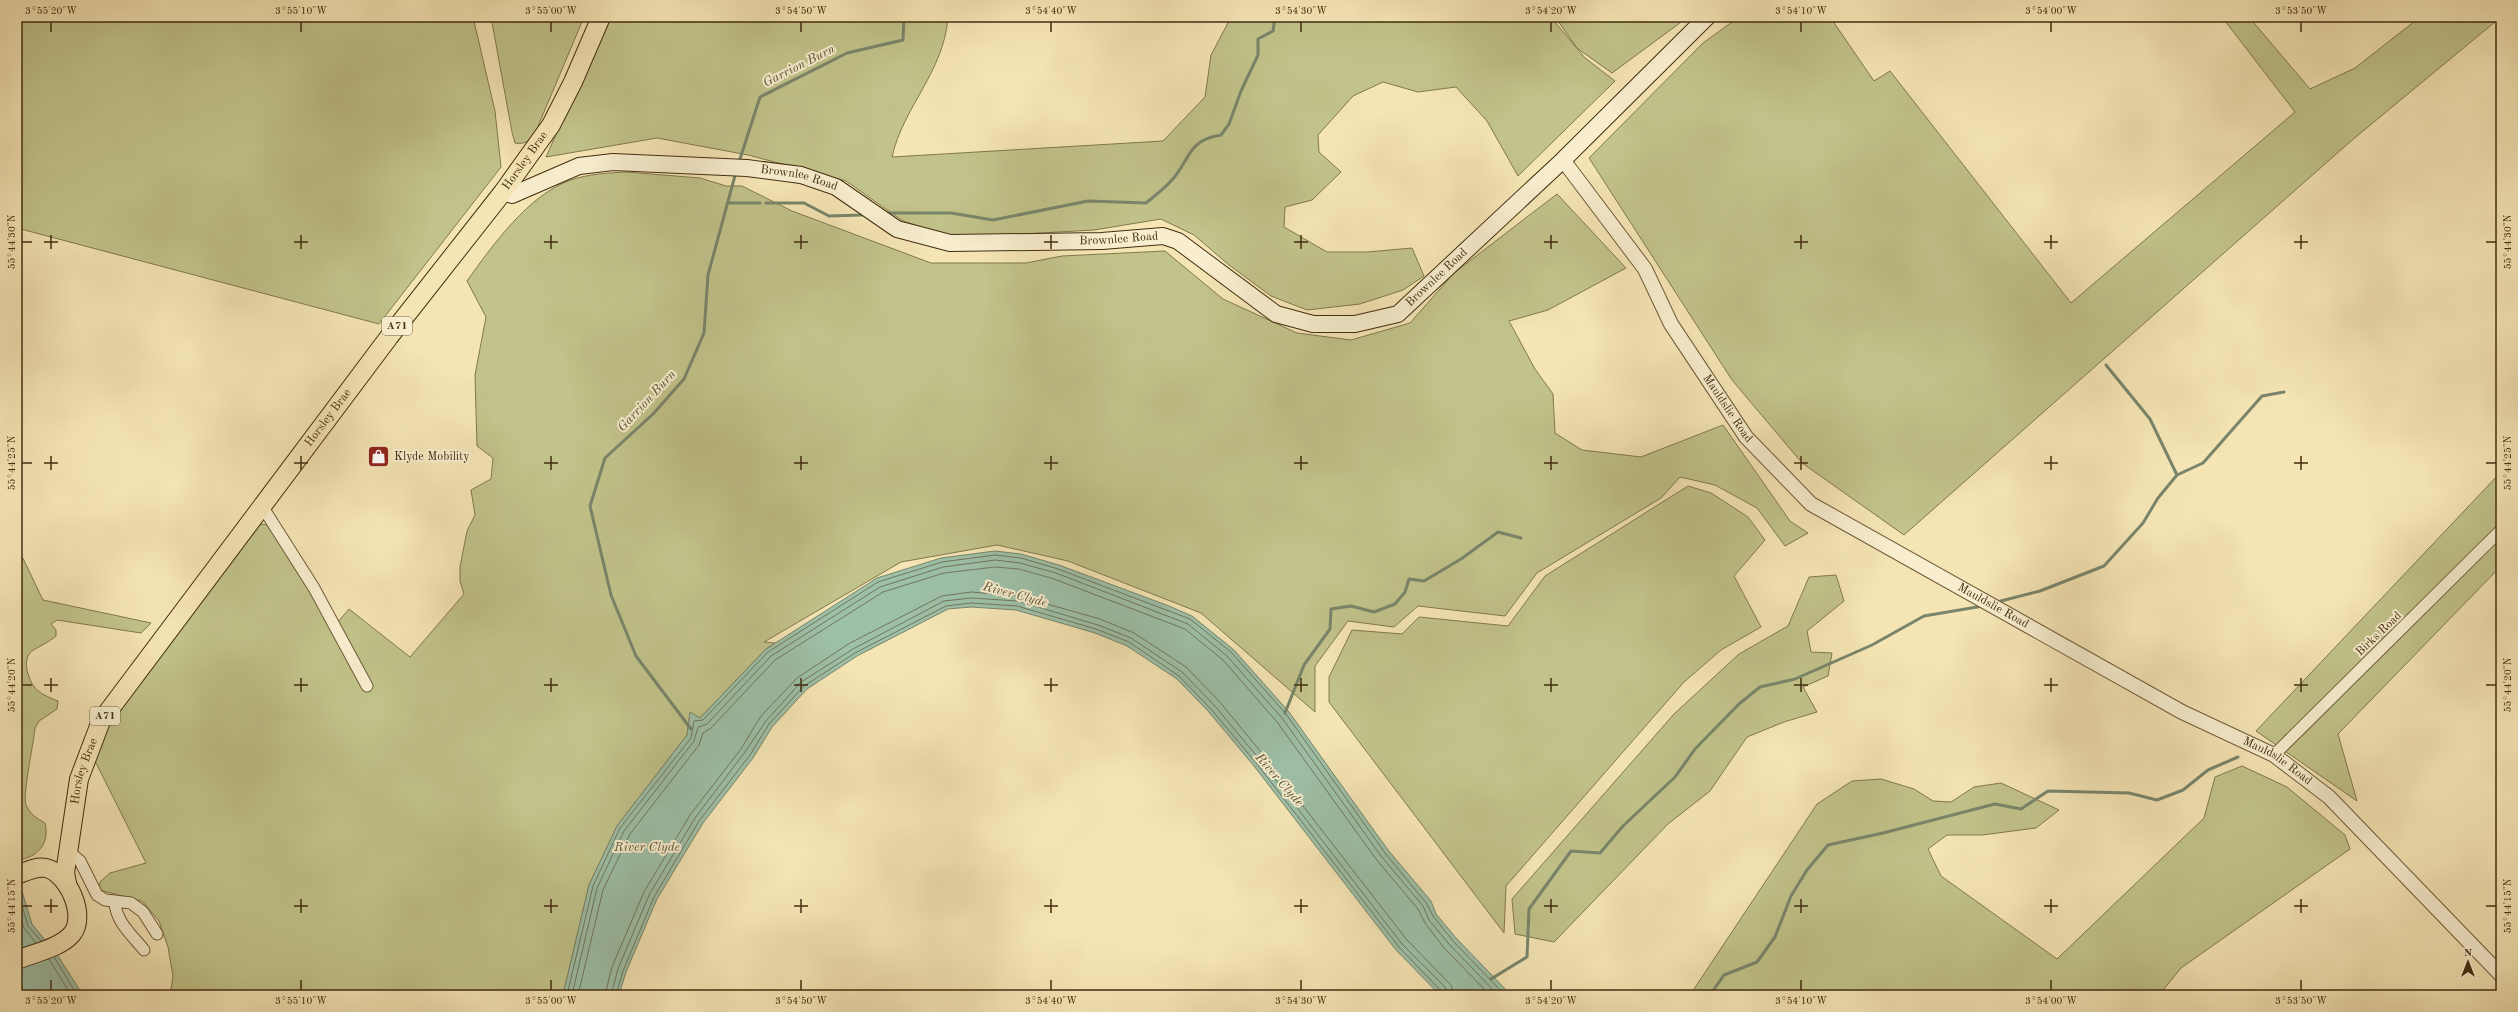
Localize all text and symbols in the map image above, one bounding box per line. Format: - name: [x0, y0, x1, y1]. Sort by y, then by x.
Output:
- text: 3°55'20"W: [25, 6, 77, 16]
- text: 3°55'10"W: [275, 6, 327, 16]
- text: 3°55'00"W: [525, 6, 577, 16]
- text: 3°54'50"W: [775, 6, 827, 16]
- text: 3°54'40"W: [1025, 6, 1077, 16]
- text: 3°54'30"W: [1275, 6, 1327, 16]
- text: 3°54'20"W: [1525, 6, 1577, 16]
- text: 3°54'10"W: [1775, 6, 1827, 16]
- text: 3°54'00"W: [2025, 6, 2077, 16]
- text: 3°53'50"W: [2275, 6, 2327, 16]
- water label: Garrion Burn: [761, 42, 837, 90]
- street label: Horsley Brae: [500, 129, 550, 192]
- street label: Brownlee Road: [760, 164, 839, 193]
- text: 55°44'30"N: [7, 214, 17, 269]
- text: 55°44'30"N: [2503, 214, 2513, 269]
- street label: Brownlee Road: [1079, 230, 1159, 247]
- street label: Brownlee Road: [1404, 246, 1470, 309]
- road number: A71: [382, 317, 412, 335]
- water label: Garrion Burn: [615, 367, 679, 434]
- street label: Mauldslie Road: [1700, 372, 1754, 445]
- street label: Horsley Brae: [303, 387, 354, 449]
- text: 55°44'25"N: [7, 435, 17, 490]
- text: 55°44'25"N: [2503, 435, 2513, 490]
- shop icon: Klyde Mobility: [365, 444, 391, 470]
- place label: Klyde Mobility: [394, 451, 470, 463]
- water label: River Clyde: [981, 580, 1048, 610]
- street label: Mauldslie Road: [1956, 581, 2031, 631]
- street label: Birks Road: [2354, 610, 2404, 658]
- text: 55°44'20"N: [7, 657, 17, 712]
- text: 55°44'20"N: [2503, 657, 2513, 712]
- road number: A71: [90, 707, 120, 725]
- street label: Mauldslie Road: [2241, 735, 2314, 787]
- street label: Horsley Brae: [69, 736, 100, 805]
- water label: River Clyde: [1252, 750, 1305, 809]
- water label: River Clyde: [613, 841, 680, 854]
- text: 55°44'15"N: [7, 878, 17, 933]
- text: 55°44'15"N: [2503, 878, 2513, 933]
- north arrow: [2448, 942, 2488, 982]
- text: N: [2464, 948, 2473, 959]
- text: 3°55'20"W: [25, 996, 77, 1006]
- text: 3°55'10"W: [275, 996, 327, 1006]
- text: 3°55'00"W: [525, 996, 577, 1006]
- text: 3°54'50"W: [775, 996, 827, 1006]
- text: 3°54'40"W: [1025, 996, 1077, 1006]
- text: 3°54'30"W: [1275, 996, 1327, 1006]
- text: 3°54'20"W: [1525, 996, 1577, 1006]
- text: 3°54'10"W: [1775, 996, 1827, 1006]
- text: 3°54'00"W: [2025, 996, 2077, 1006]
- text: 3°53'50"W: [2275, 996, 2327, 1006]

